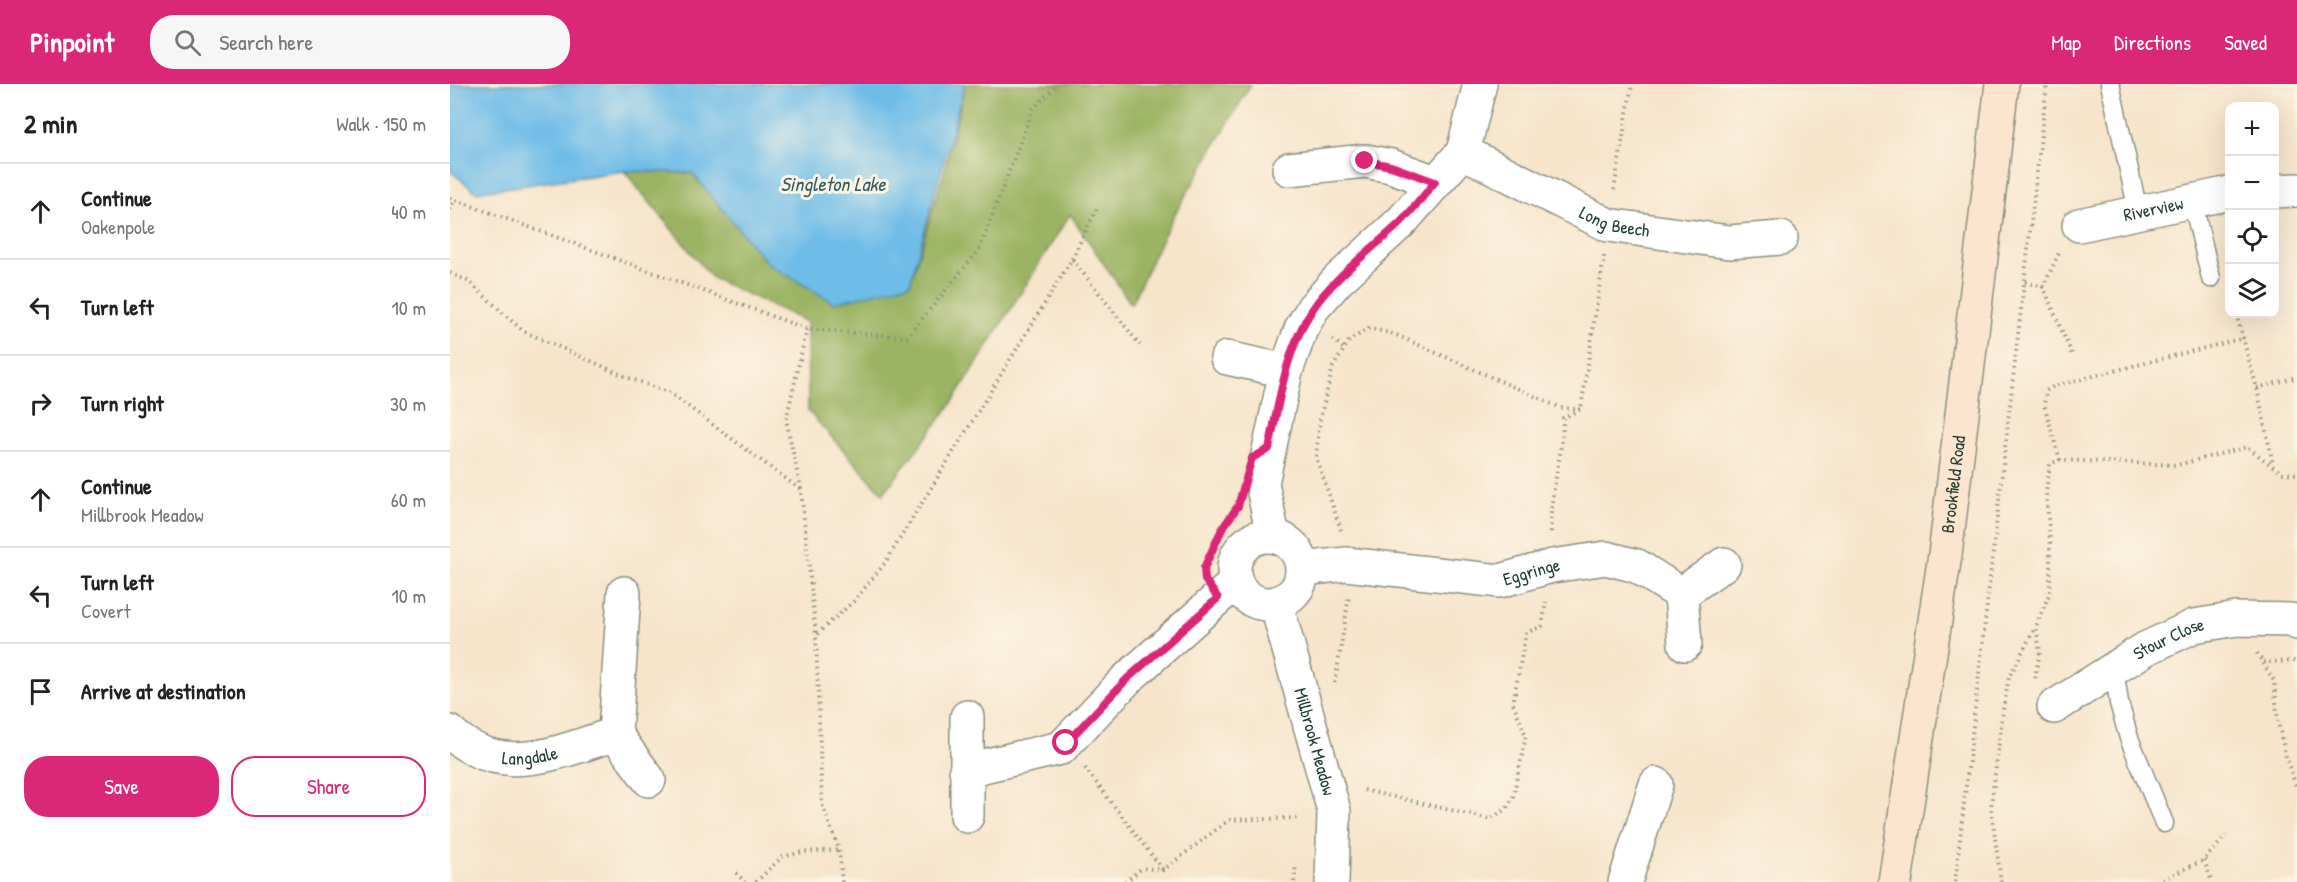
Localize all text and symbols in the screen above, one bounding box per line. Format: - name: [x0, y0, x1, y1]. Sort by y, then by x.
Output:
- search box: [150, 15, 570, 69]
- text: Pinpoint: [30, 23, 114, 61]
- icon: search: [171, 26, 204, 59]
- text: Search here: [219, 27, 313, 57]
- text: Map: [2051, 28, 2081, 57]
- text: Directions: [2114, 28, 2191, 57]
- text: Saved: [2224, 28, 2267, 57]
- map controls: [2225, 102, 2279, 318]
- button: +: [2225, 102, 2279, 156]
- text: 2 min: [24, 106, 77, 141]
- text: Walk · 150 m: [336, 110, 426, 137]
- route end: [1351, 147, 1377, 173]
- button: −: [2225, 156, 2279, 210]
- water label: Singleton Lake: [781, 170, 887, 198]
- text: Continue: [81, 183, 152, 213]
- street label: Riverview: [2121, 190, 2185, 227]
- icon: ahead: [24, 195, 57, 228]
- text: 40 m: [391, 198, 426, 225]
- street label: Long Beech: [1575, 200, 1652, 243]
- button: locate: [2225, 210, 2279, 264]
- text: Oakenpole: [81, 213, 155, 240]
- button: layers: [2225, 264, 2279, 318]
- icon: left: [24, 291, 57, 324]
- text: Turn left: [81, 292, 154, 322]
- text: 10 m: [392, 294, 426, 321]
- icon: right: [24, 387, 57, 420]
- text: Turn right: [81, 388, 164, 418]
- text: 30 m: [390, 390, 426, 417]
- street label: Brookfield Road: [1935, 434, 1971, 534]
- text: Continue: [81, 471, 152, 501]
- icon: ahead: [24, 483, 57, 516]
- text: 60 m: [391, 486, 426, 513]
- text: Millbrook Meadow: [81, 501, 204, 528]
- street label: Eggringe: [1500, 552, 1561, 592]
- text: Turn left: [81, 567, 154, 597]
- icon: left: [24, 579, 57, 612]
- text: 10 m: [392, 582, 426, 609]
- text: Covert: [81, 597, 131, 624]
- street label: Stour Close: [2128, 612, 2206, 666]
- icon: arrive: [24, 675, 57, 708]
- text: Arrive at destination: [81, 676, 246, 706]
- street label: Millbrook Meadow: [1288, 685, 1342, 798]
- route start: [1052, 729, 1078, 755]
- street label: Langdale: [501, 740, 560, 771]
- button: Save: [24, 756, 219, 817]
- button: Share: [231, 756, 426, 817]

